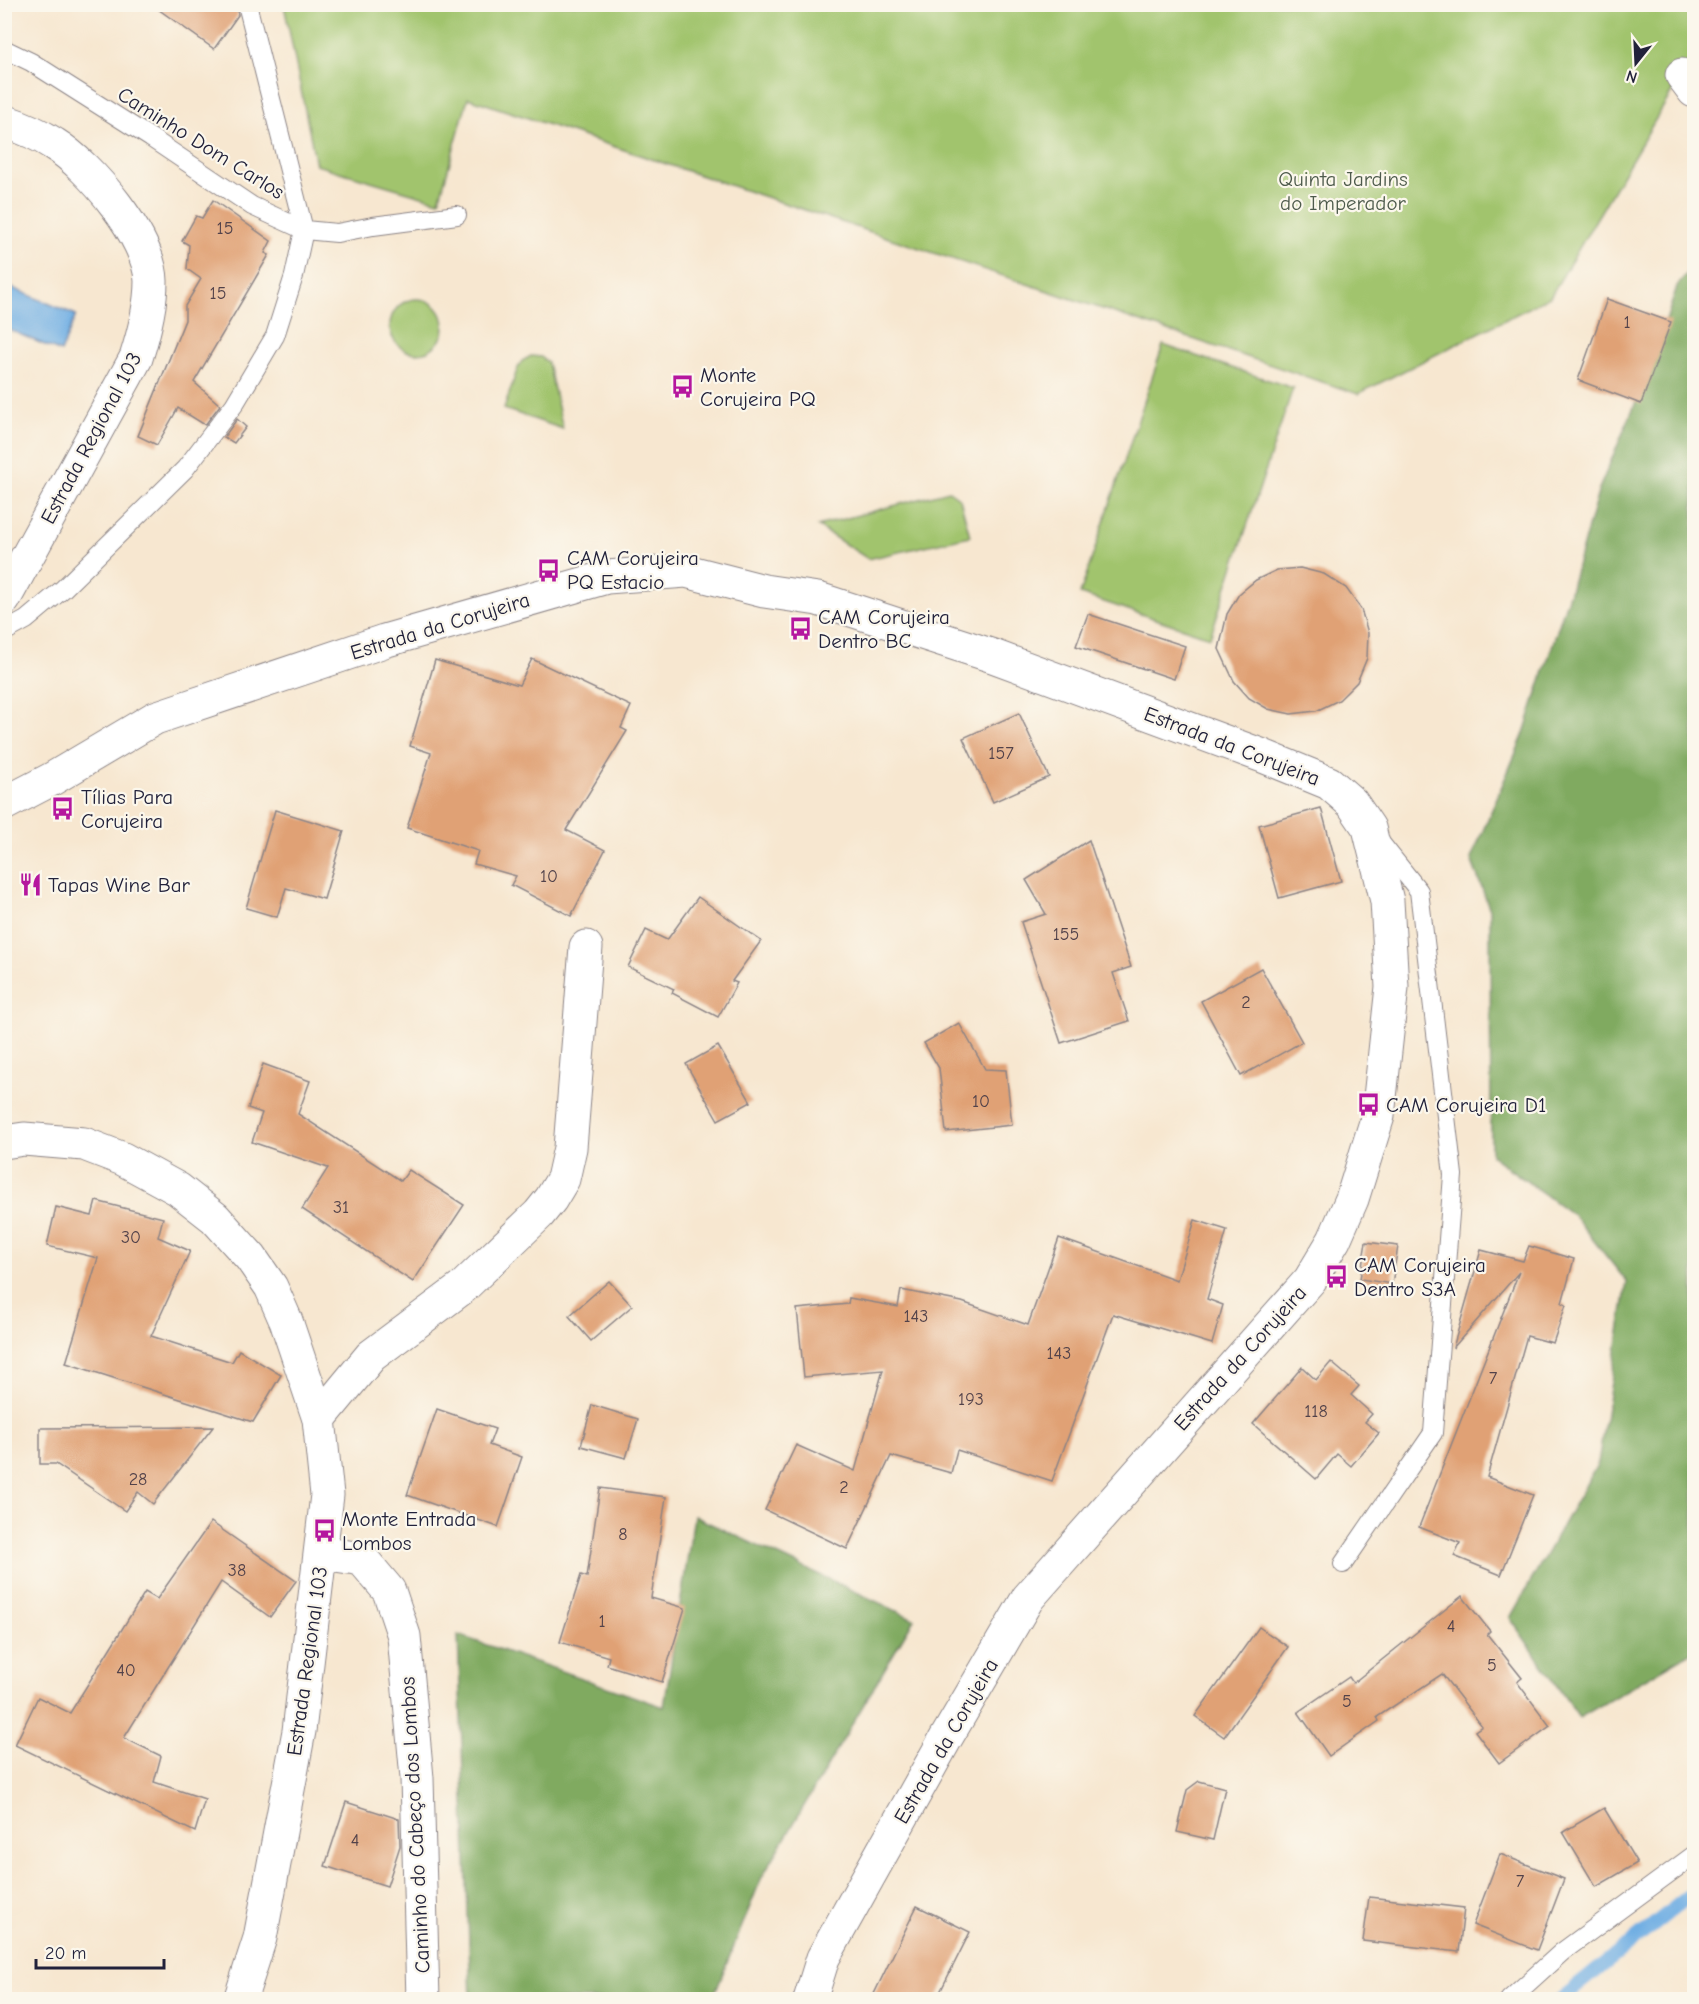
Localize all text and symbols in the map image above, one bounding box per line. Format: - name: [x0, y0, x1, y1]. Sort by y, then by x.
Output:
- north arrow: [1606, 33, 1666, 93]
- text: N: [1624, 66, 1639, 86]
- street label: Caminho Dom Carlos: [113, 82, 289, 204]
- park label: Quinta Jardins do Imperador: [1278, 167, 1408, 215]
- house number: 15: [217, 218, 233, 239]
- house number: 15: [210, 283, 226, 304]
- house number: 1: [1623, 312, 1631, 333]
- street label: Estrada Regional 103: [36, 348, 146, 528]
- place label: Monte Corujeira PQ: [700, 363, 816, 411]
- bus stop icon: Monte Corujeira PQ: [669, 374, 695, 400]
- place label: CAM Corujeira PQ Estacio: [567, 546, 699, 594]
- bus stop icon: CAM Corujeira PQ Estacio: [536, 557, 562, 583]
- street label: Estrada da Corujeira: [347, 587, 533, 665]
- place label: CAM Corujeira Dentro BC: [818, 605, 950, 653]
- bus stop icon: CAM Corujeira Dentro BC: [787, 616, 813, 642]
- street label: Estrada da Corujeira: [1141, 701, 1323, 791]
- house number: 157: [988, 743, 1014, 764]
- place label: Tílias Para Corujeira: [81, 785, 173, 833]
- bus stop icon: Tílias Para Corujeira: [50, 796, 76, 822]
- house number: 10: [540, 866, 558, 887]
- restaurant icon: Tapas Wine Bar: [17, 872, 43, 898]
- place label: Tapas Wine Bar: [48, 873, 191, 897]
- house number: 155: [1053, 924, 1079, 945]
- house number: 2: [1241, 992, 1251, 1013]
- house number: 10: [972, 1091, 990, 1112]
- bus stop icon: CAM Corujeira D1: [1355, 1092, 1381, 1118]
- place label: CAM Corujeira D1: [1386, 1093, 1546, 1117]
- house number: 31: [333, 1197, 349, 1218]
- house number: 30: [121, 1227, 141, 1248]
- place label: CAM Corujeira Dentro S3A: [1354, 1253, 1486, 1301]
- bus stop icon: CAM Corujeira Dentro S3A: [1323, 1264, 1349, 1290]
- street label: Estrada da Corujeira: [1169, 1281, 1311, 1435]
- house number: 143: [904, 1306, 928, 1327]
- house number: 143: [1047, 1343, 1071, 1364]
- house number: 7: [1489, 1368, 1498, 1389]
- house number: 193: [958, 1389, 984, 1410]
- house number: 118: [1304, 1401, 1328, 1422]
- house number: 28: [129, 1469, 147, 1490]
- house number: 2: [839, 1477, 849, 1498]
- place label: Monte Entrada Lombos: [342, 1507, 476, 1555]
- bus stop icon: Monte Entrada Lombos: [311, 1518, 337, 1544]
- house number: 8: [618, 1524, 628, 1545]
- house number: 38: [228, 1560, 246, 1581]
- street label: Estrada Regional 103: [282, 1565, 332, 1757]
- house number: 1: [598, 1611, 606, 1632]
- house number: 4: [1447, 1616, 1455, 1637]
- street label: Estrada da Corujeira: [889, 1654, 1003, 1828]
- house number: 5: [1487, 1655, 1497, 1676]
- house number: 40: [116, 1660, 136, 1681]
- street label: Caminho do Cabeço dos Lombos: [395, 1676, 435, 1974]
- house number: 5: [1342, 1691, 1352, 1712]
- house number: 4: [351, 1830, 359, 1851]
- house number: 7: [1516, 1871, 1525, 1892]
- scale bar: [36, 1932, 164, 1970]
- text: 20 m: [45, 1943, 86, 1964]

